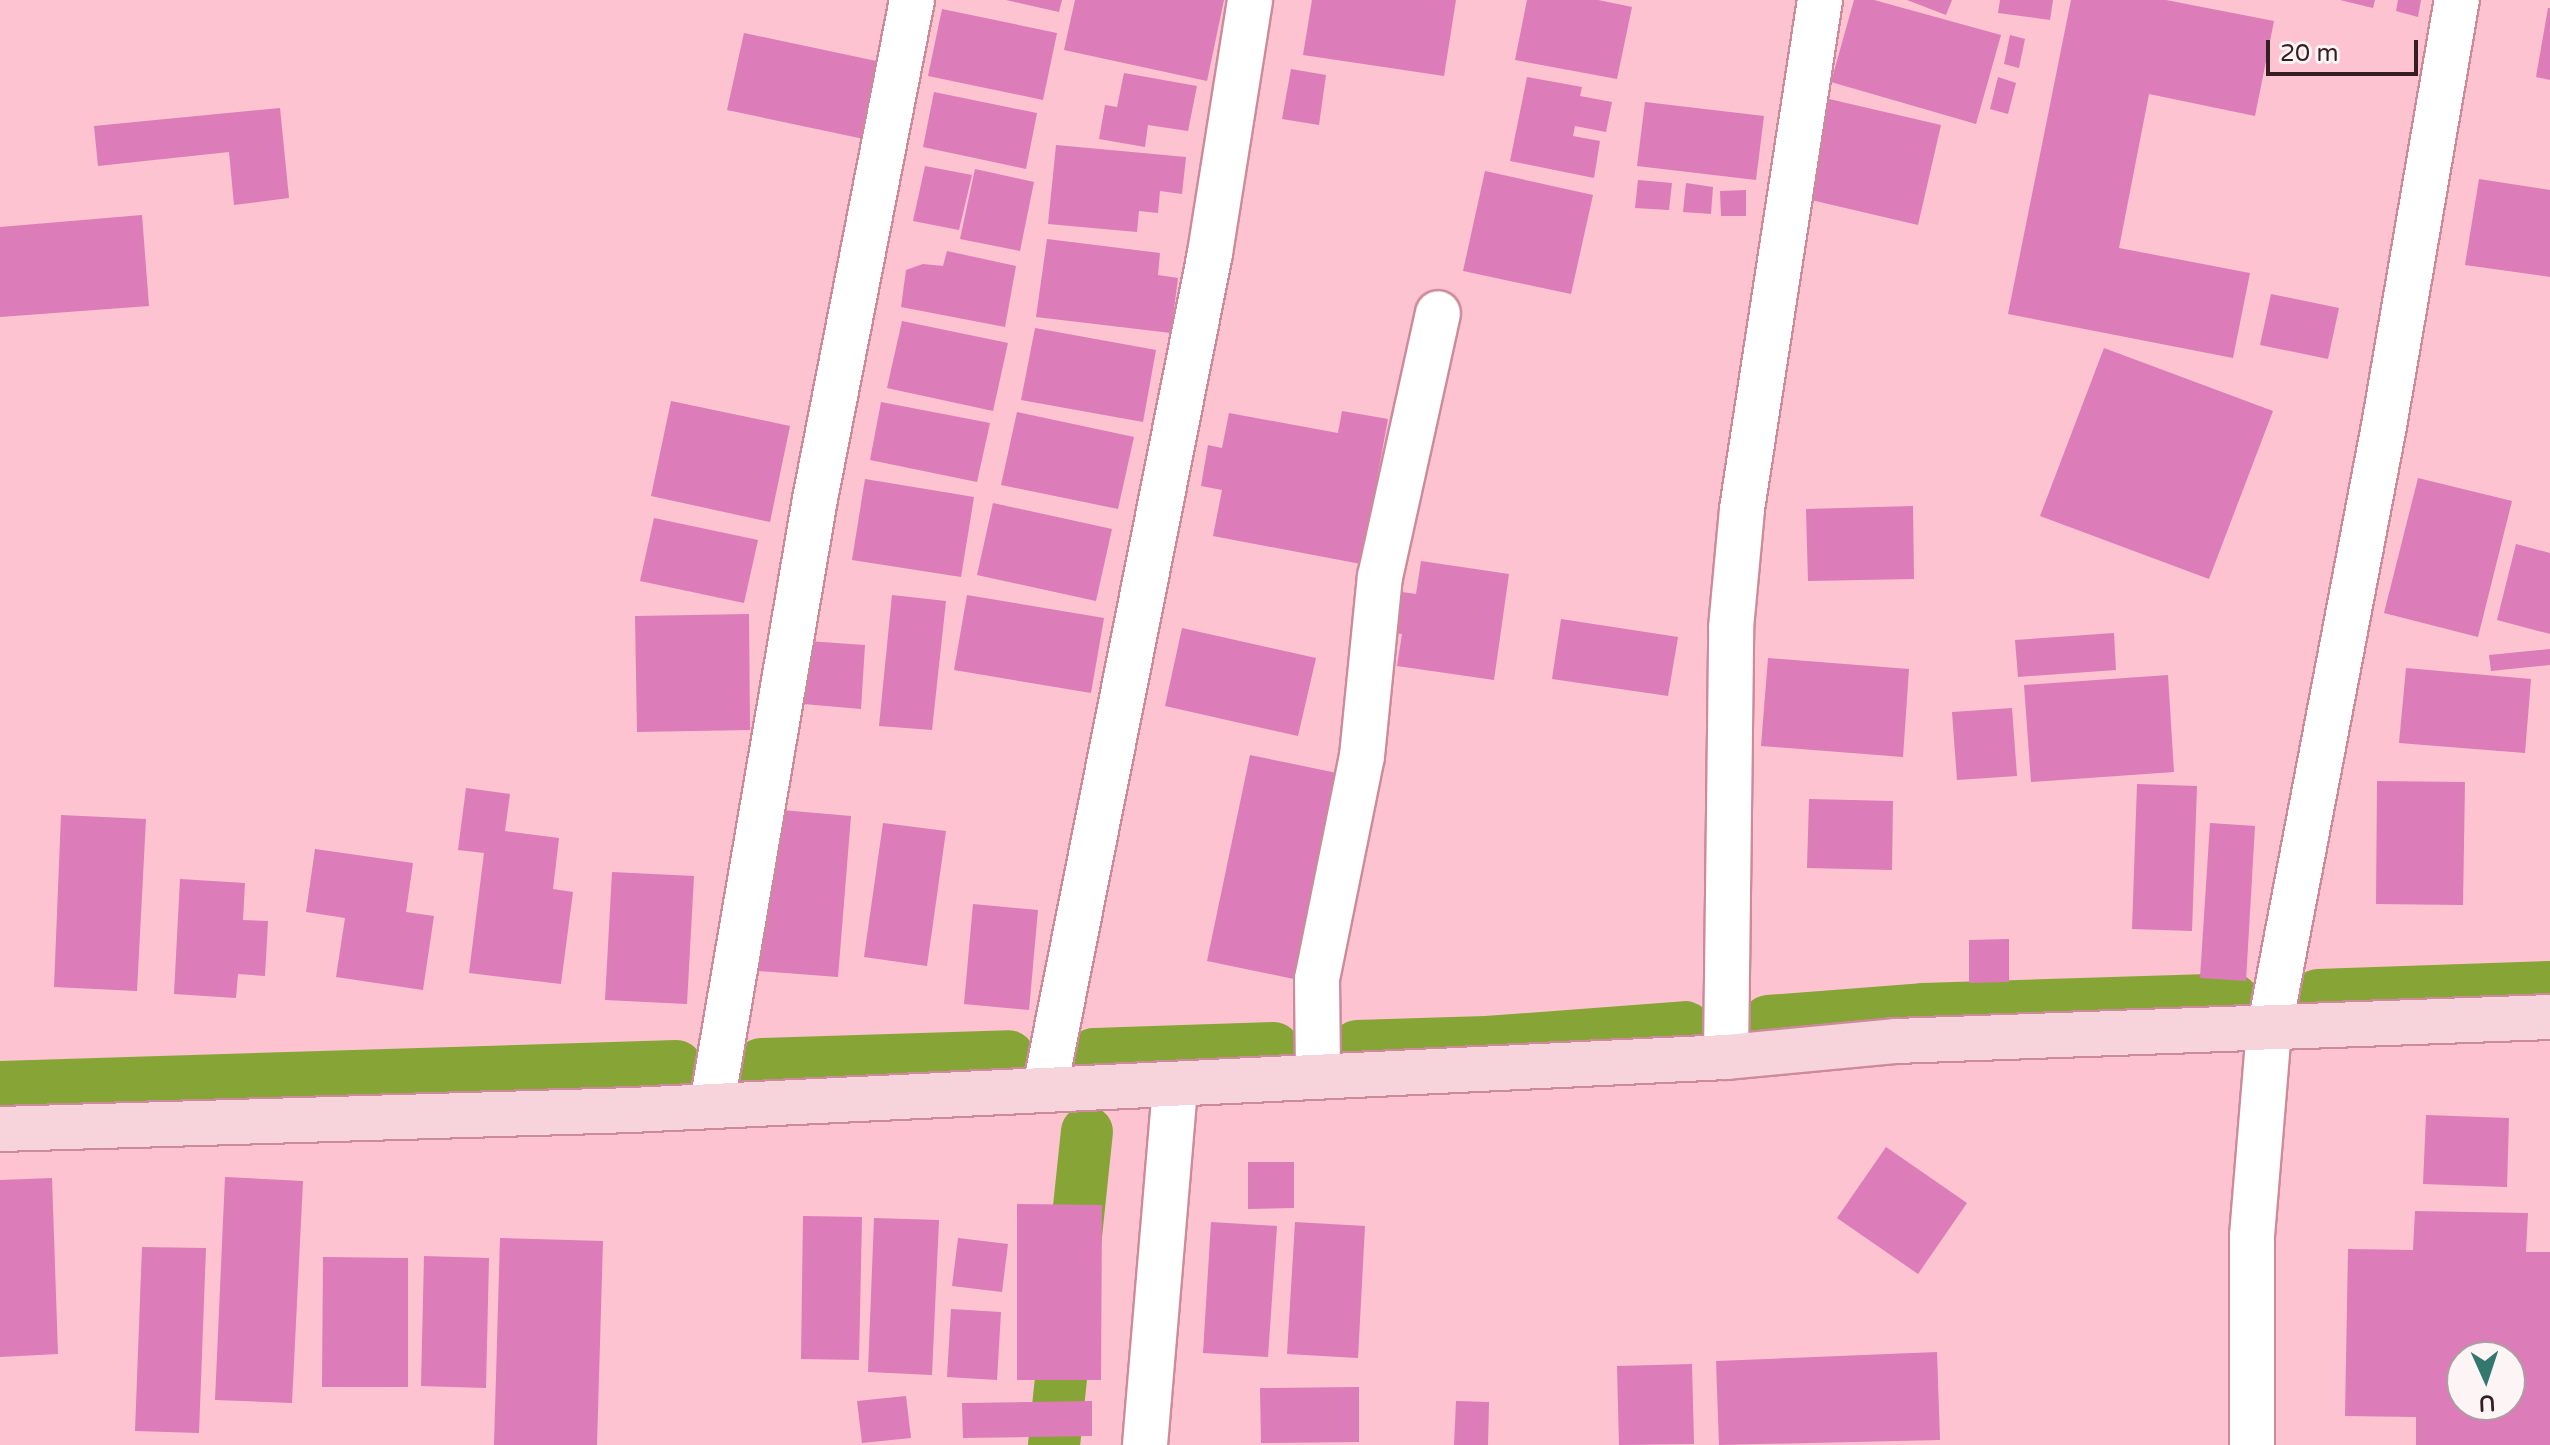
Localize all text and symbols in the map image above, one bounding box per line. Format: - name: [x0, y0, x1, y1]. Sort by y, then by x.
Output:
- scale bar: [2270, 24, 2422, 74]
- text: 20 m: [2280, 39, 2338, 68]
- north arrow: [2446, 1341, 2526, 1421]
- text: U: [2478, 1390, 2496, 1416]

